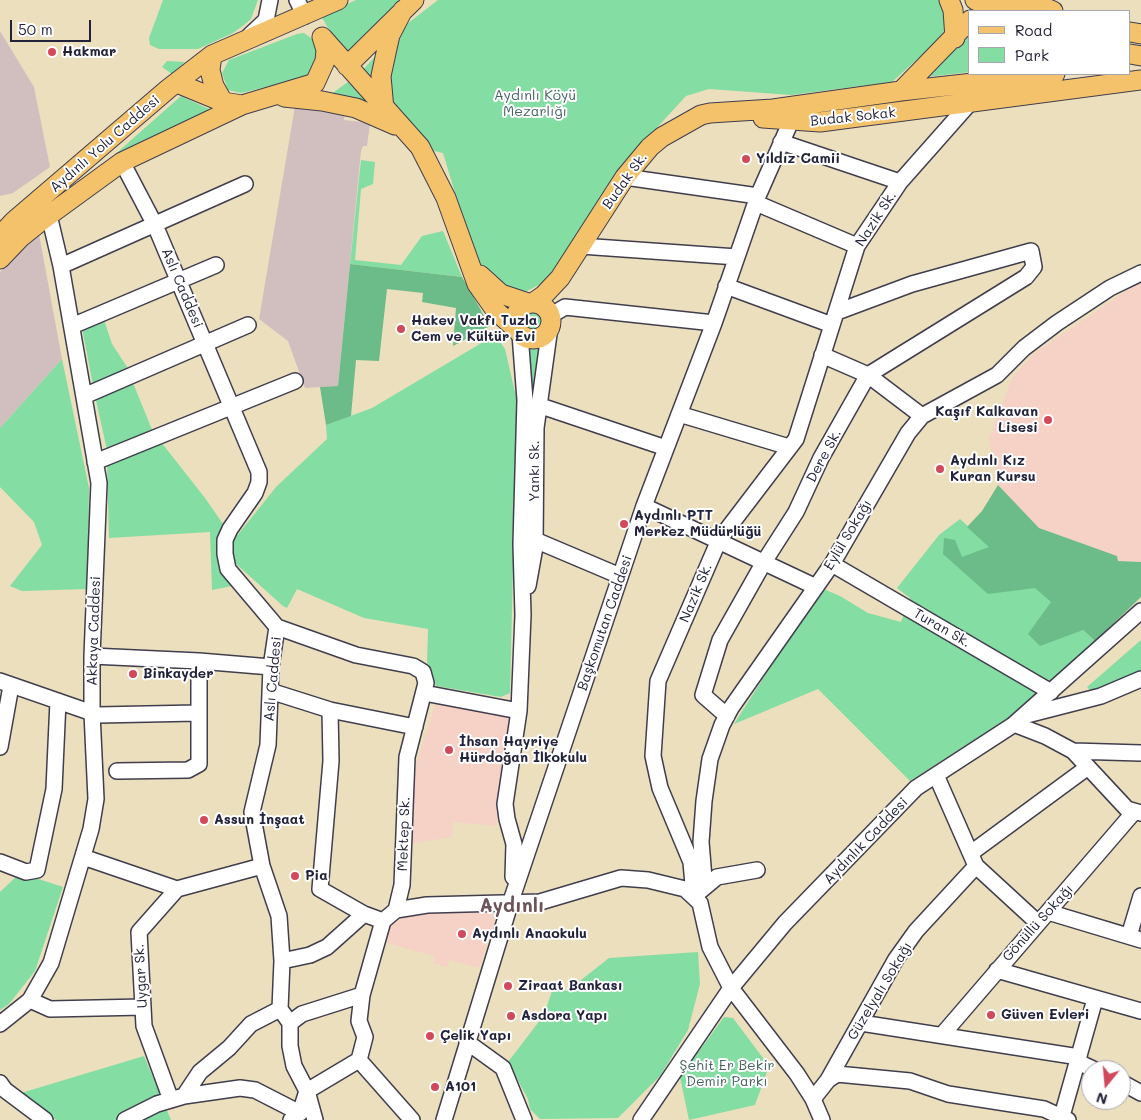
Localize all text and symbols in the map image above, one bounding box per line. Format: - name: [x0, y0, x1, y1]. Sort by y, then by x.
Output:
- scale bar: [12, 10, 94, 42]
- legend: [968, 10, 1131, 75]
- text: 50 m: [18, 19, 53, 39]
- text: Road: [1015, 20, 1052, 40]
- place label: Hakmar: [62, 44, 116, 60]
- text: Park: [1015, 45, 1049, 65]
- marker: Hakmar: [46, 46, 58, 58]
- park label: Aydınlı Köyü Mezarlığı: [494, 88, 576, 120]
- street label: Aydınlı Yolu Caddesi: [47, 92, 163, 196]
- street label: Budak Sokak: [810, 104, 896, 130]
- street label: Budak Sk.: [599, 150, 651, 212]
- place label: Yıldız Camii: [756, 151, 840, 167]
- marker: Yıldız Camii: [740, 153, 752, 165]
- street label: Nazik Sk.: [852, 188, 900, 250]
- street label: Aslı Caddesi: [158, 246, 206, 330]
- place label: Hakev Vakfı Tuzla Cem ve Kültür Evi: [411, 313, 537, 346]
- marker: Hakev Vakfı Tuzla Cem ve Kültür Evi: [395, 323, 407, 335]
- place label: Kaşıf Kalkavan Lisesi: [935, 404, 1038, 437]
- marker: Kaşıf Kalkavan Lisesi: [1042, 414, 1054, 426]
- street label: Dere Sk.: [803, 426, 845, 486]
- street label: Yankı Sk.: [527, 440, 543, 502]
- place label: Aydınlı Kız Kuran Kursu: [950, 453, 1036, 486]
- marker: Aydınlı Kız Kuran Kursu: [934, 463, 946, 475]
- street label: Eylül Sokağı: [820, 497, 876, 573]
- place label: Aydınlı PTT Merkez Müdürlüğü: [634, 508, 761, 540]
- marker: Aydınlı PTT Merkez Müdürlüğü: [618, 518, 630, 530]
- street label: Başkomutan Caddesi: [574, 553, 636, 693]
- street label: Nazik Sk.: [676, 561, 716, 625]
- street label: Akkaya Caddesi: [84, 576, 104, 686]
- street label: Turan Sk.: [911, 605, 973, 651]
- street label: Aslı Caddesi: [261, 636, 285, 722]
- place label: Binkayder: [143, 666, 213, 682]
- marker: Binkayder: [127, 668, 139, 680]
- place label: İhsan Hayriye Hürdoğan İlkokulu: [459, 734, 587, 766]
- marker: İhsan Hayriye Hürdoğan İlkokulu: [443, 744, 455, 756]
- street label: Aydınlık Caddesi: [820, 794, 912, 888]
- street label: Mektep Sk.: [394, 796, 414, 872]
- place label: Assun İnşaat: [214, 812, 305, 828]
- marker: Assun İnşaat: [198, 814, 210, 826]
- place label: Pia: [305, 868, 328, 884]
- marker: Pia: [289, 870, 301, 882]
- street label: Gönüllü Sokağı: [999, 881, 1077, 965]
- district label: Aydınlı: [480, 895, 544, 917]
- place label: Aydınlı Anaokulu: [472, 926, 587, 942]
- marker: Aydınlı Anaokulu: [456, 928, 468, 940]
- street label: Güzelyalı Sokağı: [844, 939, 916, 1043]
- street label: Uygar Sk.: [131, 943, 151, 1009]
- place label: Ziraat Bankası: [518, 978, 623, 994]
- marker: Ziraat Bankası: [502, 980, 514, 992]
- place label: Güven Evleri: [1001, 1007, 1090, 1023]
- place label: Asdora Yapı: [521, 1008, 608, 1024]
- marker: Güven Evleri: [985, 1009, 997, 1021]
- marker: Asdora Yapı: [505, 1010, 517, 1022]
- place label: Çelik Yapı: [440, 1028, 511, 1044]
- marker: Çelik Yapı: [424, 1030, 436, 1042]
- park label: Şehit Er Bekir Demir Parkı: [679, 1058, 775, 1090]
- north arrow: [1081, 1060, 1131, 1110]
- place label: A101: [445, 1079, 476, 1095]
- marker: A101: [429, 1081, 441, 1093]
- text: N: [1094, 1088, 1110, 1110]

